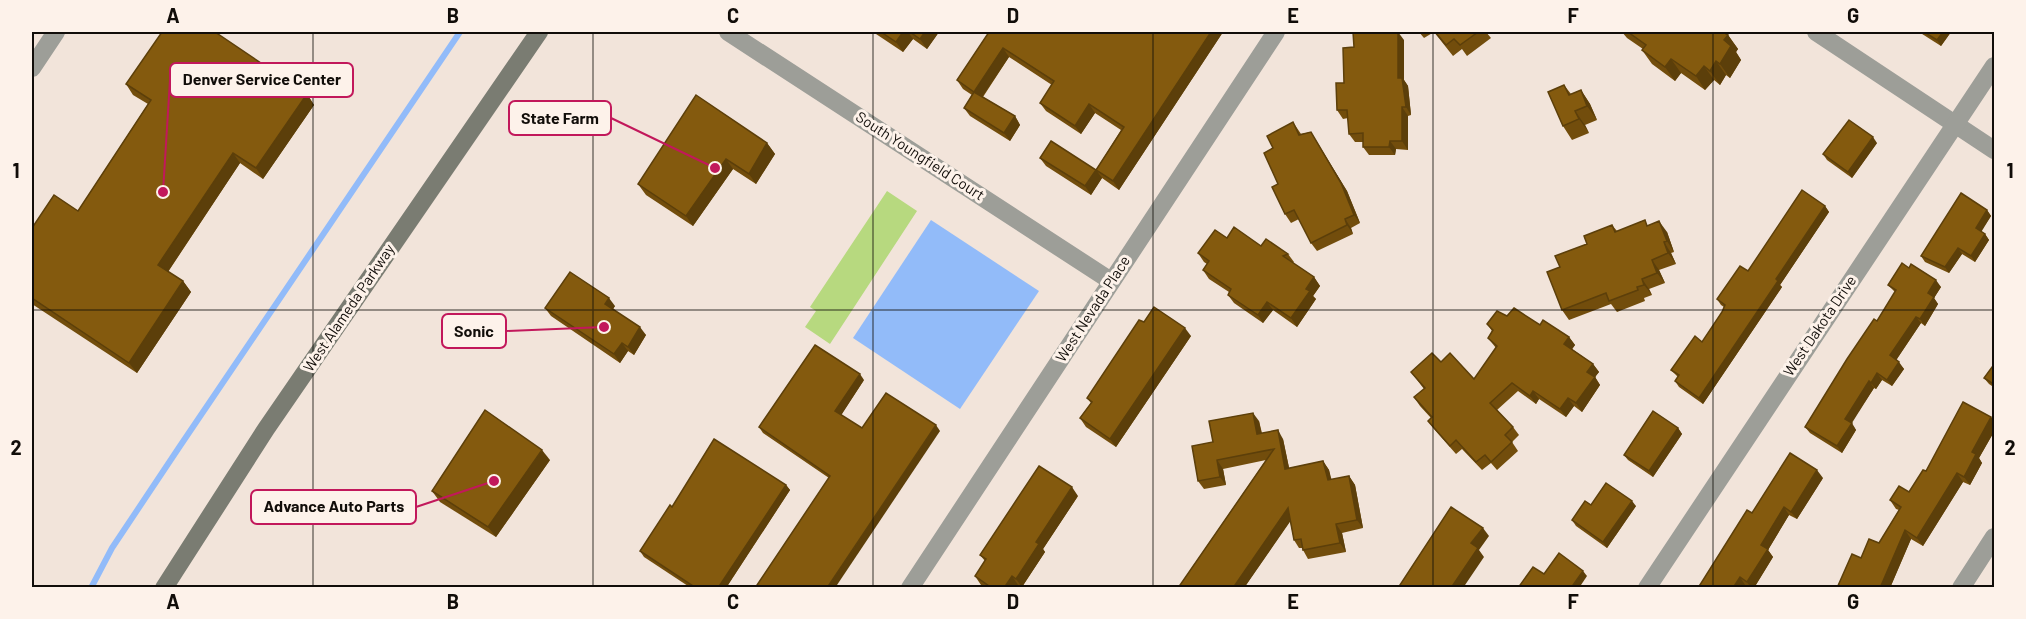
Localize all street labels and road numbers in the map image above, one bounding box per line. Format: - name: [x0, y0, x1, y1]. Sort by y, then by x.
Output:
- street label: South Youngfield Court: [853, 107, 988, 203]
- street label: West Alameda Parkway: [299, 240, 398, 375]
- street label: West Nevada Place: [1051, 252, 1133, 365]
- street label: West Dakota Drive: [1779, 272, 1860, 379]

